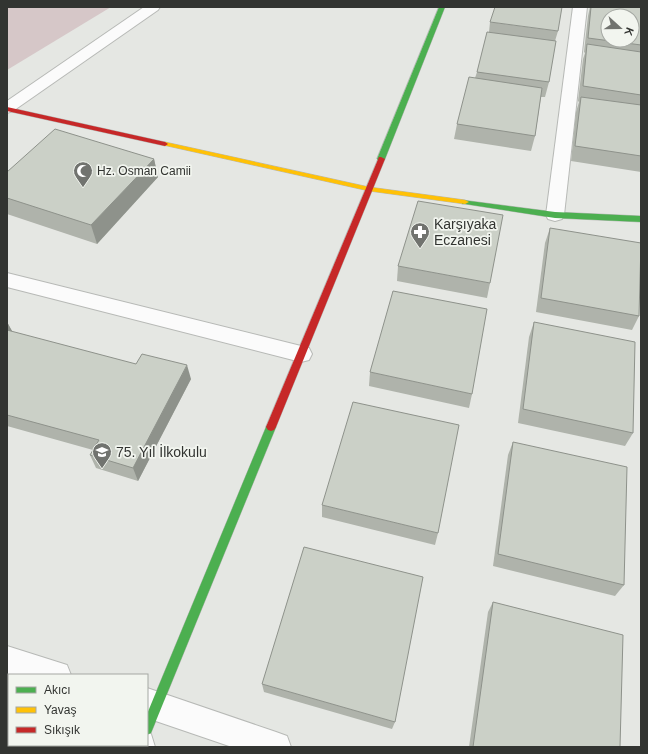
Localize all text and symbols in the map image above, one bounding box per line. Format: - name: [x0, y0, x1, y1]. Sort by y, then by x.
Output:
- north arrow: [600, 8, 640, 48]
- text: K: [622, 26, 636, 37]
- mosque icon: Hz. Osman Camii: [72, 160, 94, 188]
- place label: Hz. Osman Camii: [97, 164, 191, 178]
- place label: Karşıyaka Eczanesi: [434, 216, 496, 248]
- pharmacy icon: Karşıyaka Eczanesi: [409, 221, 431, 249]
- school or university icon: 75. Yıl İlkokulu: [91, 441, 113, 469]
- place label: 75. Yıl İlkokulu: [116, 443, 207, 460]
- legend: [8, 674, 148, 746]
- text: Akıcı: [44, 683, 71, 697]
- text: Yavaş: [44, 703, 76, 717]
- text: Sıkışık: [44, 723, 81, 737]

